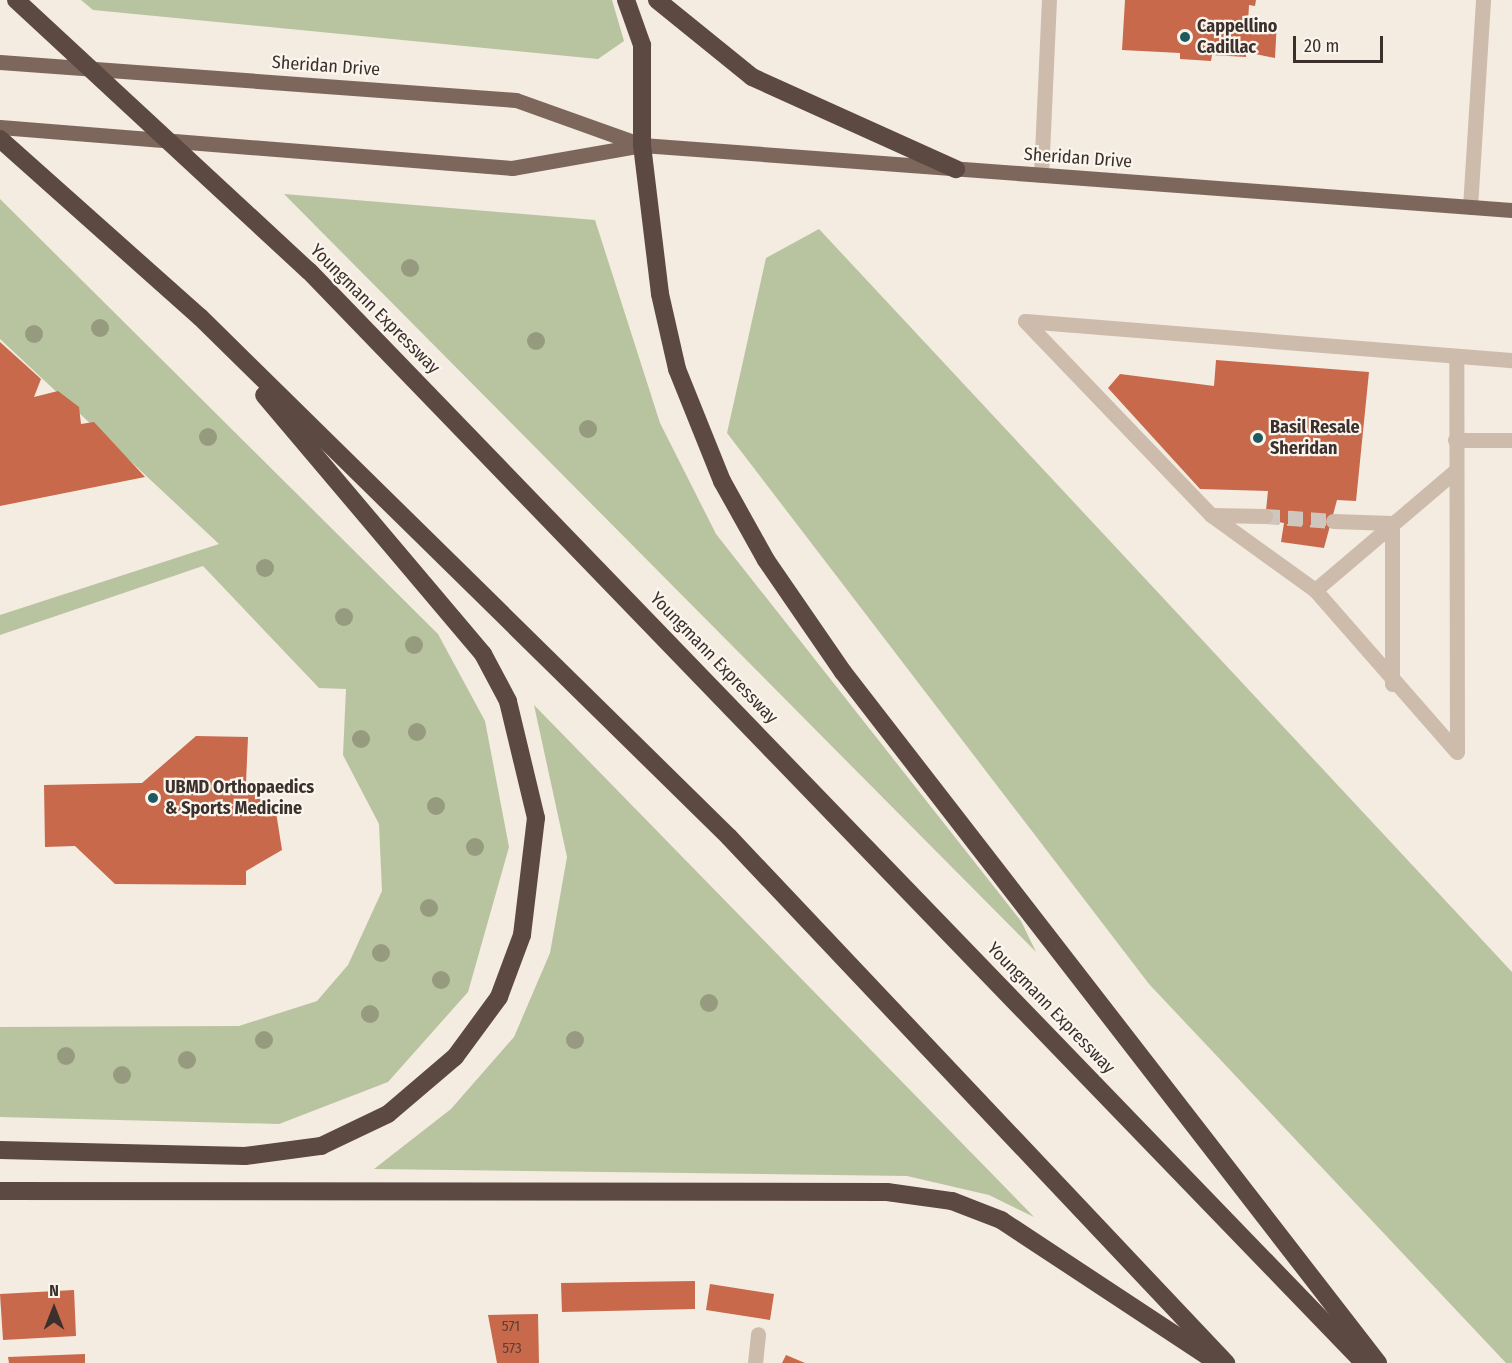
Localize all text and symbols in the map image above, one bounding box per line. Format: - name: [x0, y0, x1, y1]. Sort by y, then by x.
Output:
- place label: Cappellino Cadillac: [1197, 16, 1277, 58]
- scale bar: [1296, 24, 1386, 62]
- marker: Cappellino Cadillac: [1178, 30, 1192, 44]
- text: 20 m: [1304, 35, 1339, 57]
- street label: Sheridan Drive: [271, 51, 381, 81]
- street label: Sheridan Drive: [1023, 143, 1133, 173]
- street label: Youngmann Expressway: [306, 240, 444, 378]
- place label: Basil Resale Sheridan: [1270, 417, 1360, 460]
- marker: Basil Resale Sheridan: [1251, 431, 1265, 445]
- street label: Youngmann Expressway: [646, 588, 782, 728]
- place label: UBMD Orthopaedics & Sports Medicine: [165, 777, 314, 820]
- marker: UBMD Orthopaedics & Sports Medicine: [146, 791, 160, 805]
- street label: Youngmann Expressway: [983, 938, 1119, 1078]
- north arrow: [24, 1279, 84, 1339]
- text: N: [49, 1281, 59, 1300]
- house number: 571: [502, 1318, 520, 1336]
- house number: 573: [502, 1340, 522, 1358]

